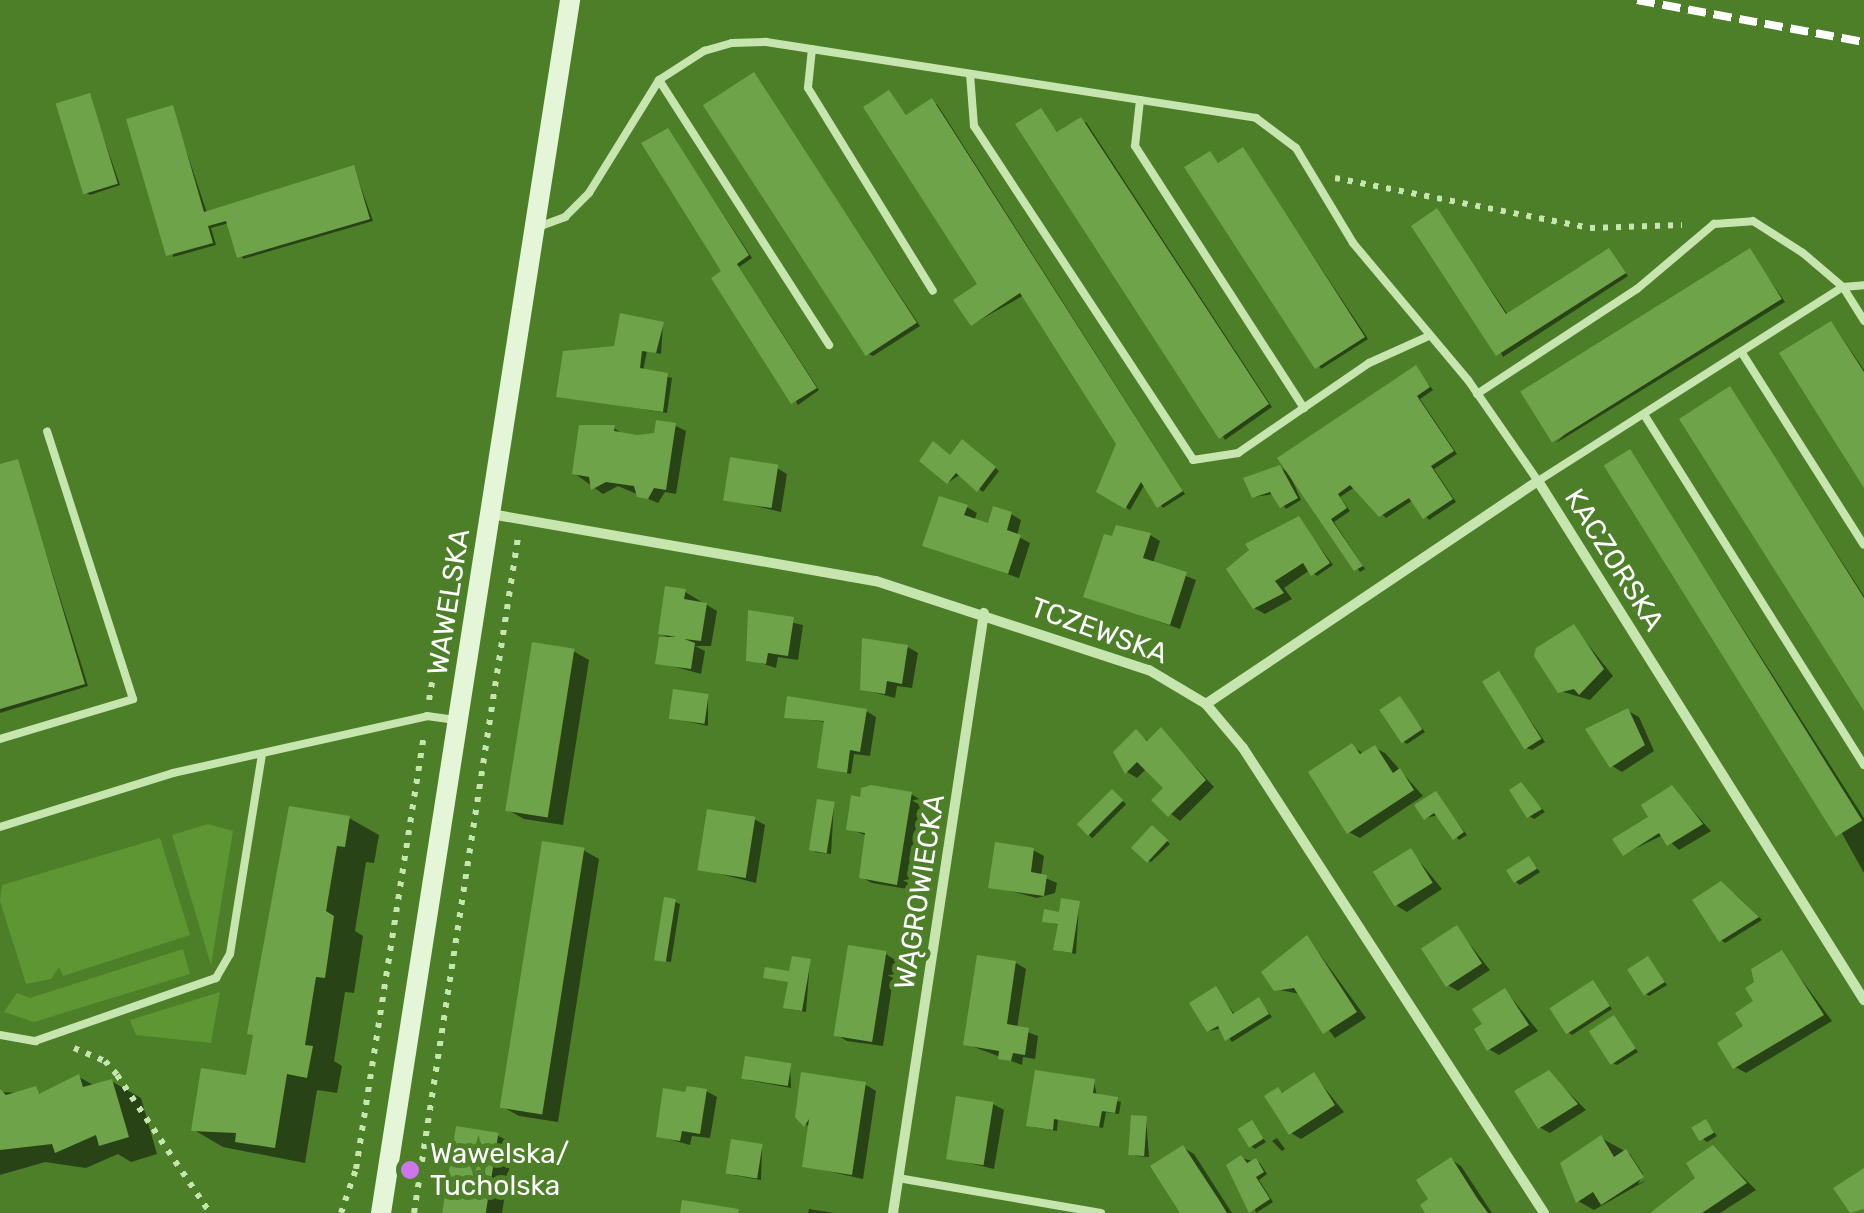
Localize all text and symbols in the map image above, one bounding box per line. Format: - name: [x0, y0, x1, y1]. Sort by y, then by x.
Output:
- street label: KACZORSKA: [1557, 483, 1671, 637]
- street label: WAWELSKA: [421, 526, 477, 678]
- street label: TCZEWSKA: [1026, 591, 1172, 671]
- street label: WĄGROWIECKA: [888, 792, 952, 992]
- place label: Wawelska/ Tucholska: [430, 1137, 569, 1203]
- marker: Wawelska/ Tucholska: [399, 1159, 421, 1181]

